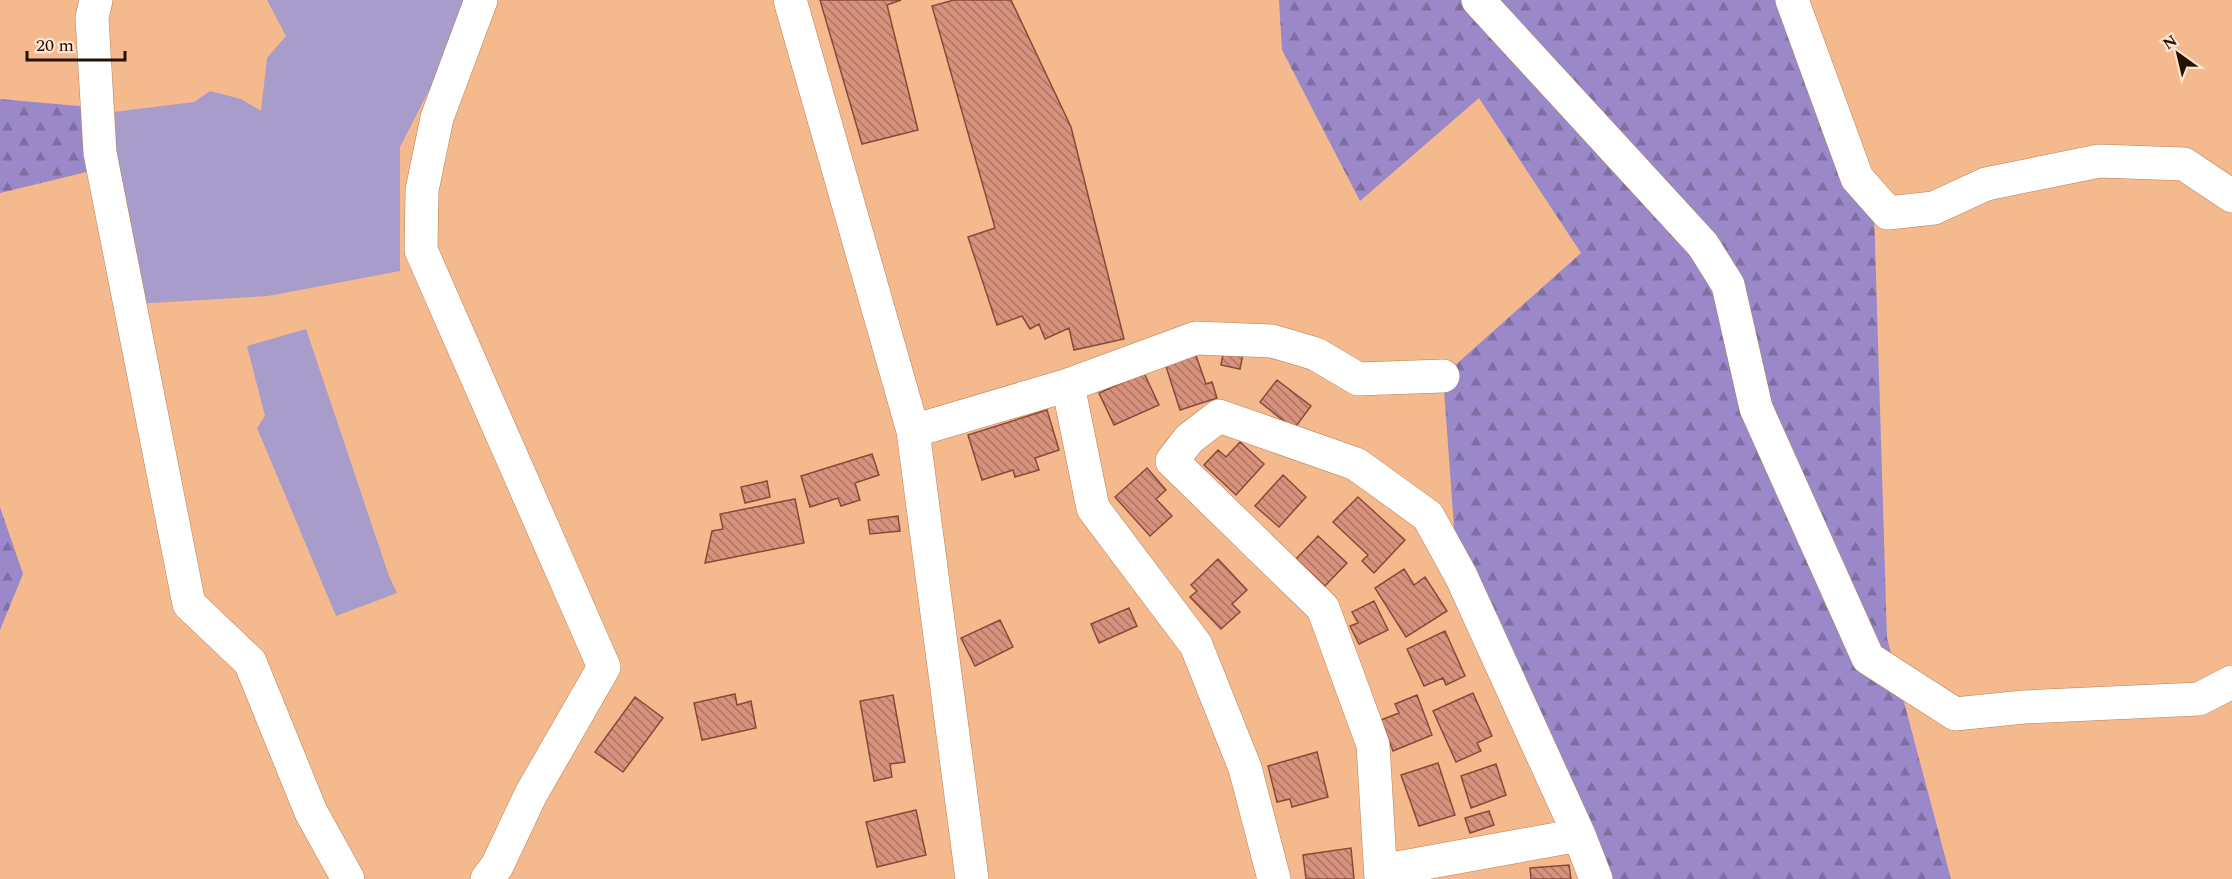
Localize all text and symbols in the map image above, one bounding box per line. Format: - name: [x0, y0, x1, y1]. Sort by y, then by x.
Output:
- scale bar: [27, 24, 124, 62]
- north arrow: [2148, 24, 2208, 84]
- text: N: [2158, 29, 2182, 56]
- text: 20 m: [36, 32, 74, 59]

